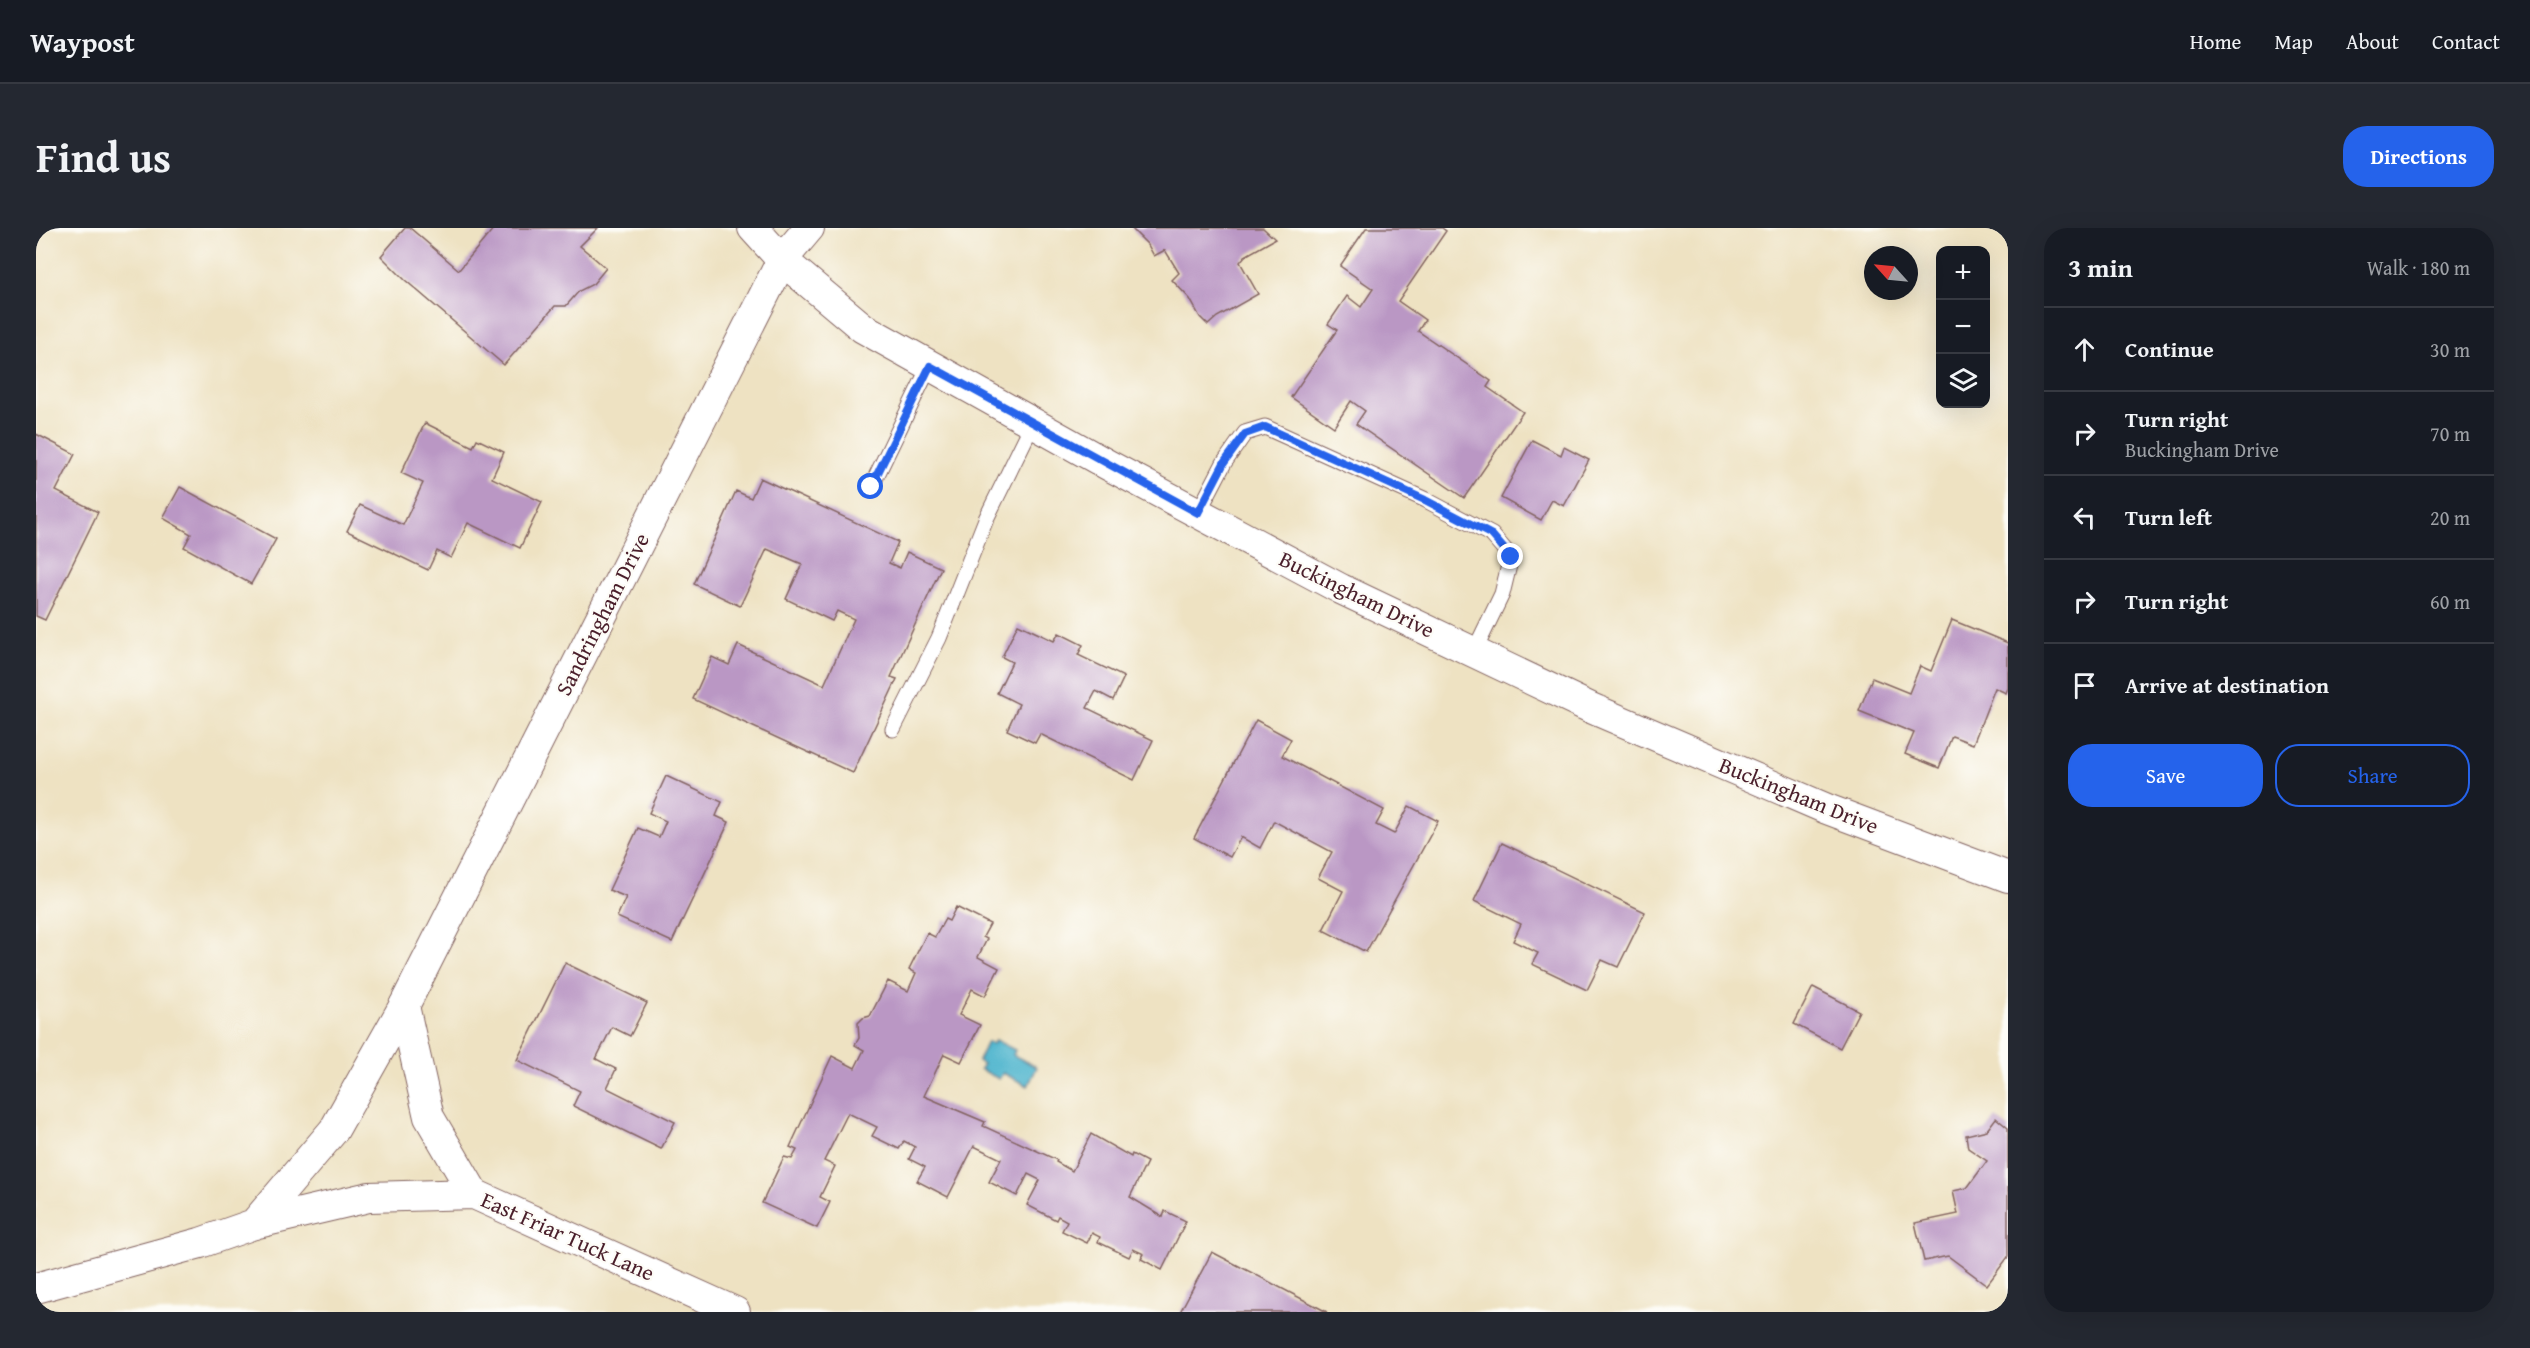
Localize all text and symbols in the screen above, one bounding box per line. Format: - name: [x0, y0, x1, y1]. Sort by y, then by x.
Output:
- text: Waypost: [30, 21, 135, 62]
- text: Home: [2190, 26, 2241, 57]
- text: Map: [2274, 26, 2313, 57]
- text: About: [2346, 26, 2399, 57]
- text: Contact: [2432, 26, 2500, 57]
- text: Find us: [36, 126, 171, 187]
- button: Directions: [2343, 126, 2494, 187]
- north arrow: [1864, 246, 1918, 300]
- map controls: [1936, 246, 1990, 408]
- button: +: [1936, 246, 1990, 300]
- text: 3 min: [2068, 248, 2133, 287]
- text: Walk · 180 m: [2367, 253, 2470, 282]
- button: −: [1936, 300, 1990, 354]
- icon: ahead: [2068, 333, 2101, 366]
- text: Continue: [2125, 333, 2214, 365]
- text: 30 m: [2430, 335, 2470, 364]
- button: layers: [1936, 354, 1990, 408]
- text: Turn right: [2125, 403, 2228, 435]
- icon: right: [2068, 417, 2101, 450]
- text: 70 m: [2430, 419, 2470, 448]
- text: Buckingham Drive: [2125, 435, 2279, 464]
- route start: [857, 473, 883, 499]
- icon: left: [2068, 501, 2101, 534]
- text: Turn left: [2125, 501, 2212, 533]
- text: 20 m: [2430, 503, 2470, 532]
- street label: Sandringham Drive: [547, 527, 657, 701]
- street label: Buckingham Drive: [1274, 542, 1440, 646]
- route end: [1497, 543, 1523, 569]
- icon: right: [2068, 585, 2101, 618]
- text: Turn right: [2125, 585, 2228, 617]
- text: 60 m: [2430, 587, 2470, 616]
- icon: arrive: [2068, 669, 2101, 702]
- text: Arrive at destination: [2125, 669, 2329, 701]
- button: Save: [2068, 744, 2263, 807]
- button: Share: [2275, 744, 2470, 807]
- street label: Buckingham Drive: [1714, 748, 1884, 842]
- street label: East Friar Tuck Lane: [476, 1183, 660, 1289]

